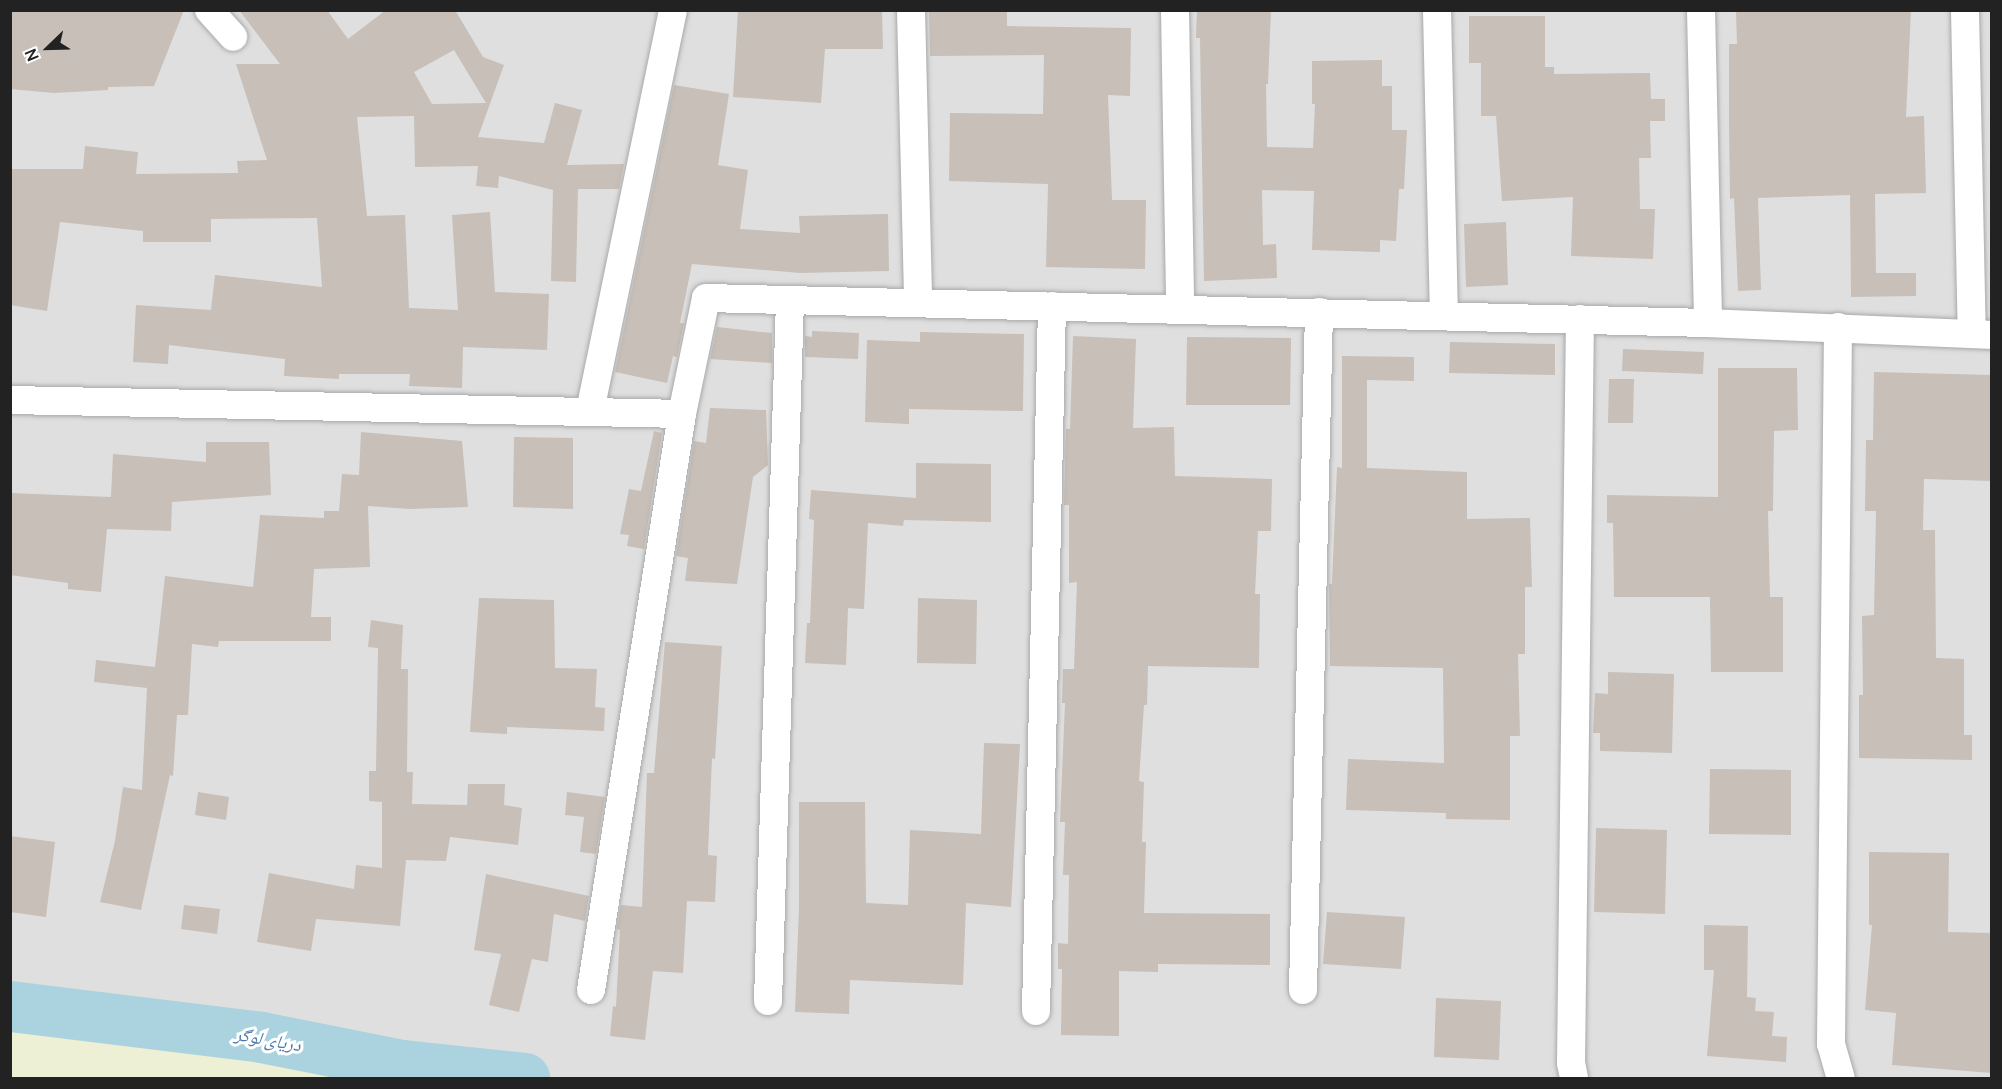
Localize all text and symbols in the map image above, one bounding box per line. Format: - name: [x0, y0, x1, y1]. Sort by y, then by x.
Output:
- north arrow: [18, 18, 78, 78]
- text: N: [19, 45, 44, 65]
- water label: دریای لوگر: [233, 1023, 303, 1055]

